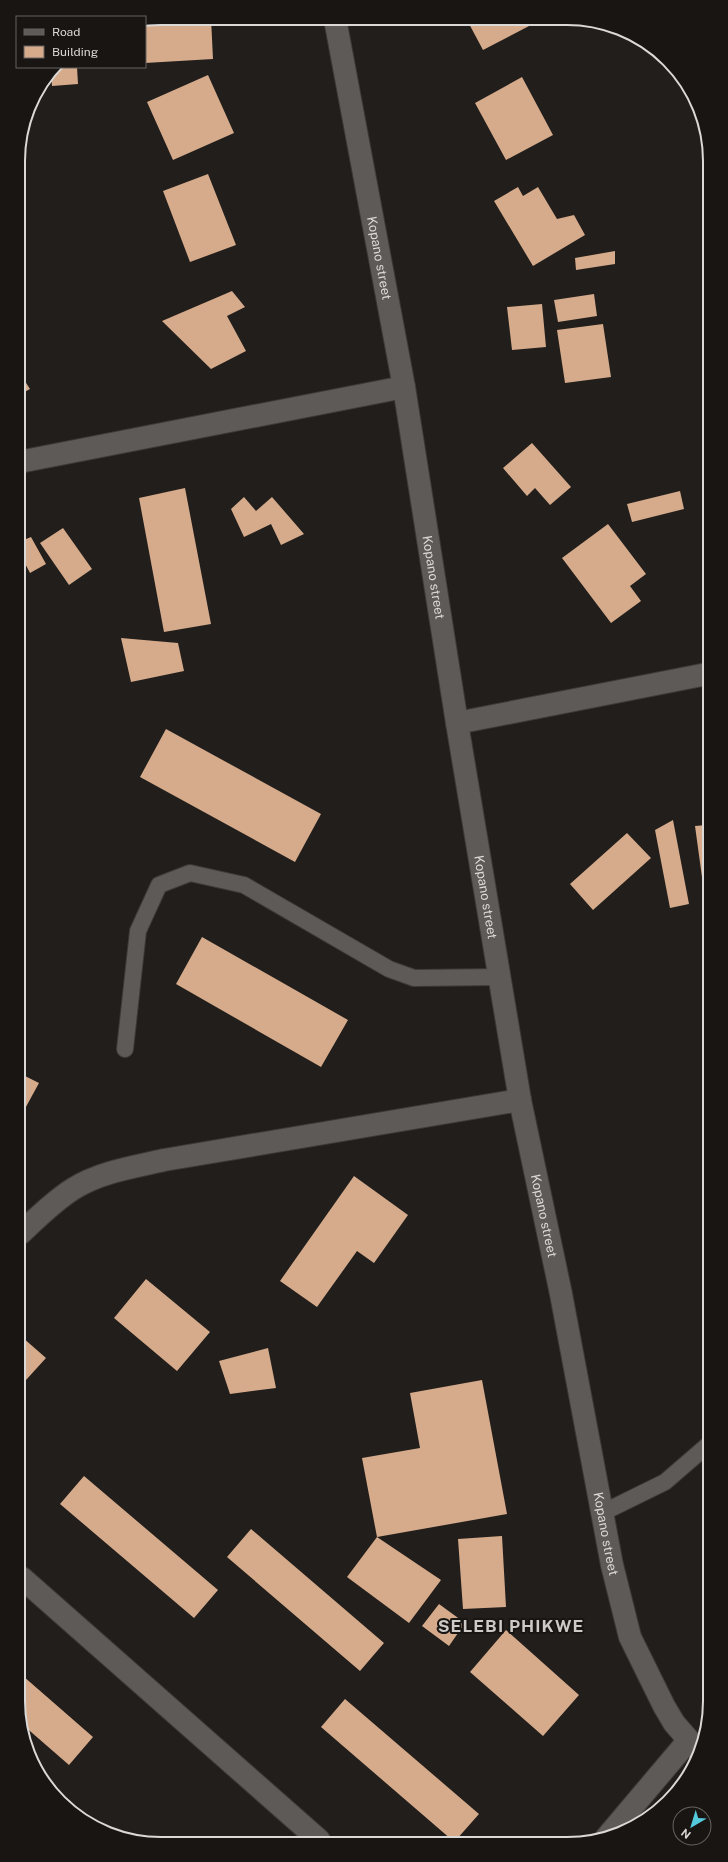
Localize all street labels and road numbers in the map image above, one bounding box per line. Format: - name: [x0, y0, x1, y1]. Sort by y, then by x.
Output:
- street label: Kopano street: [365, 215, 395, 301]
- street label: Kopano street: [420, 534, 448, 620]
- street label: Kopano street: [472, 854, 500, 940]
- street label: Kopano street: [528, 1173, 561, 1259]
- street label: Kopano street: [591, 1491, 622, 1577]

